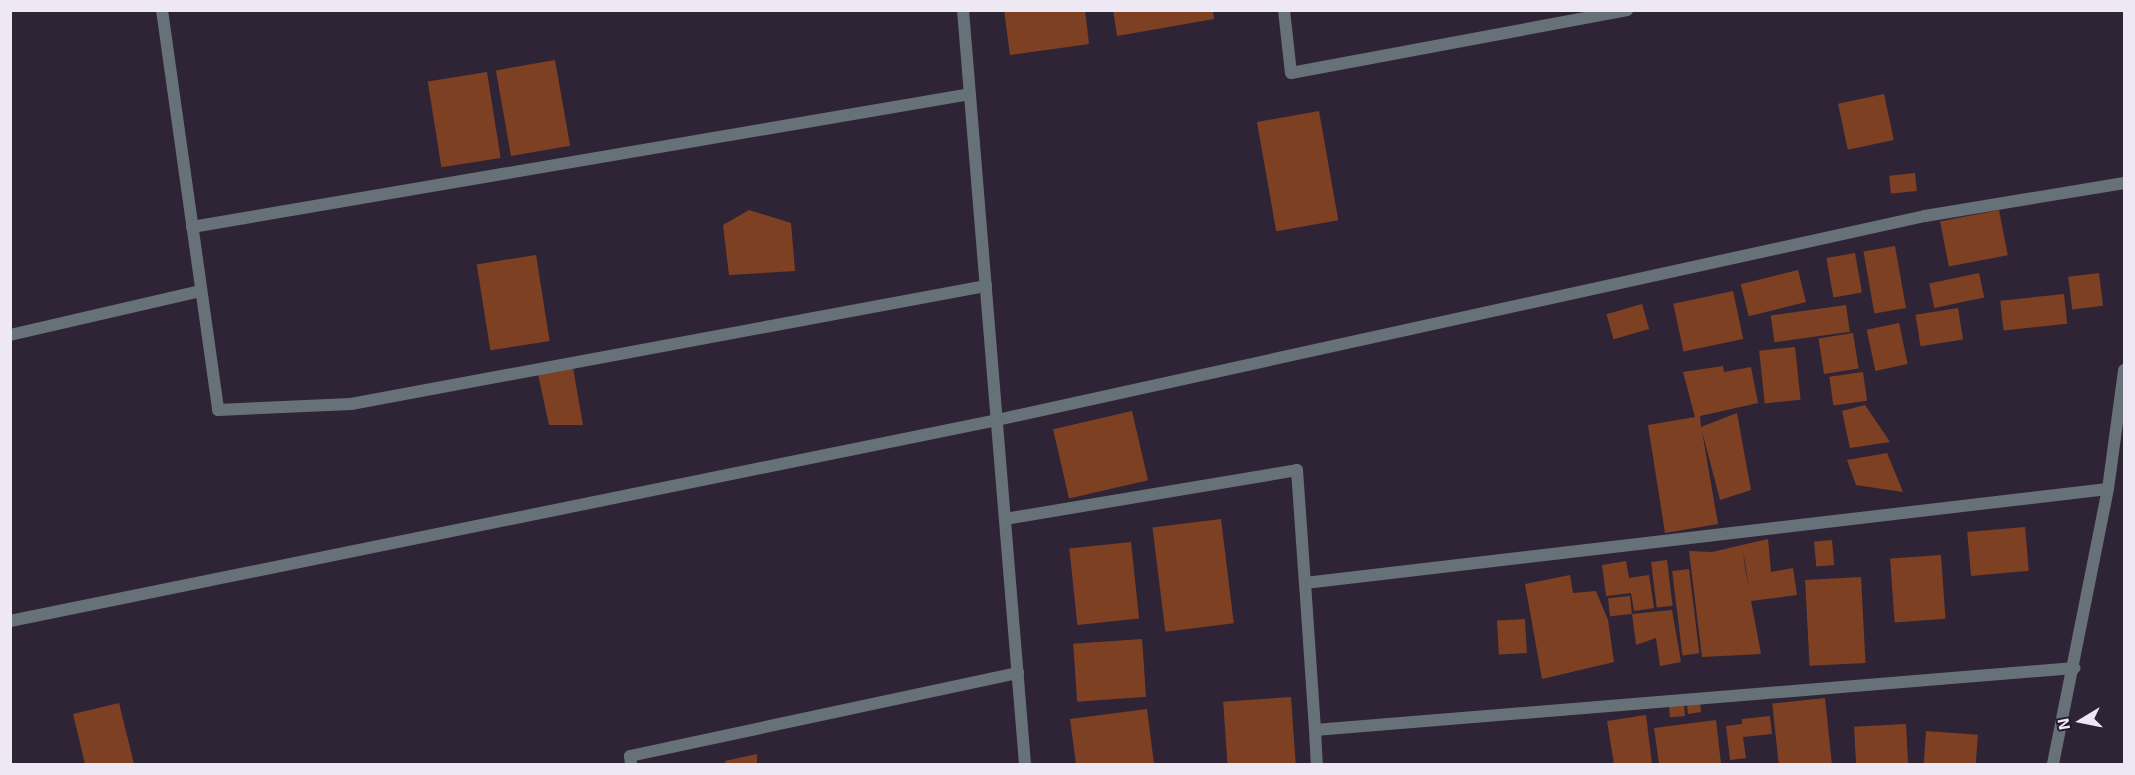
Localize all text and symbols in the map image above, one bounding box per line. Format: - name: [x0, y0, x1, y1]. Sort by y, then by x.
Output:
- north arrow: [2051, 691, 2111, 751]
- text: N: [2052, 717, 2073, 732]

